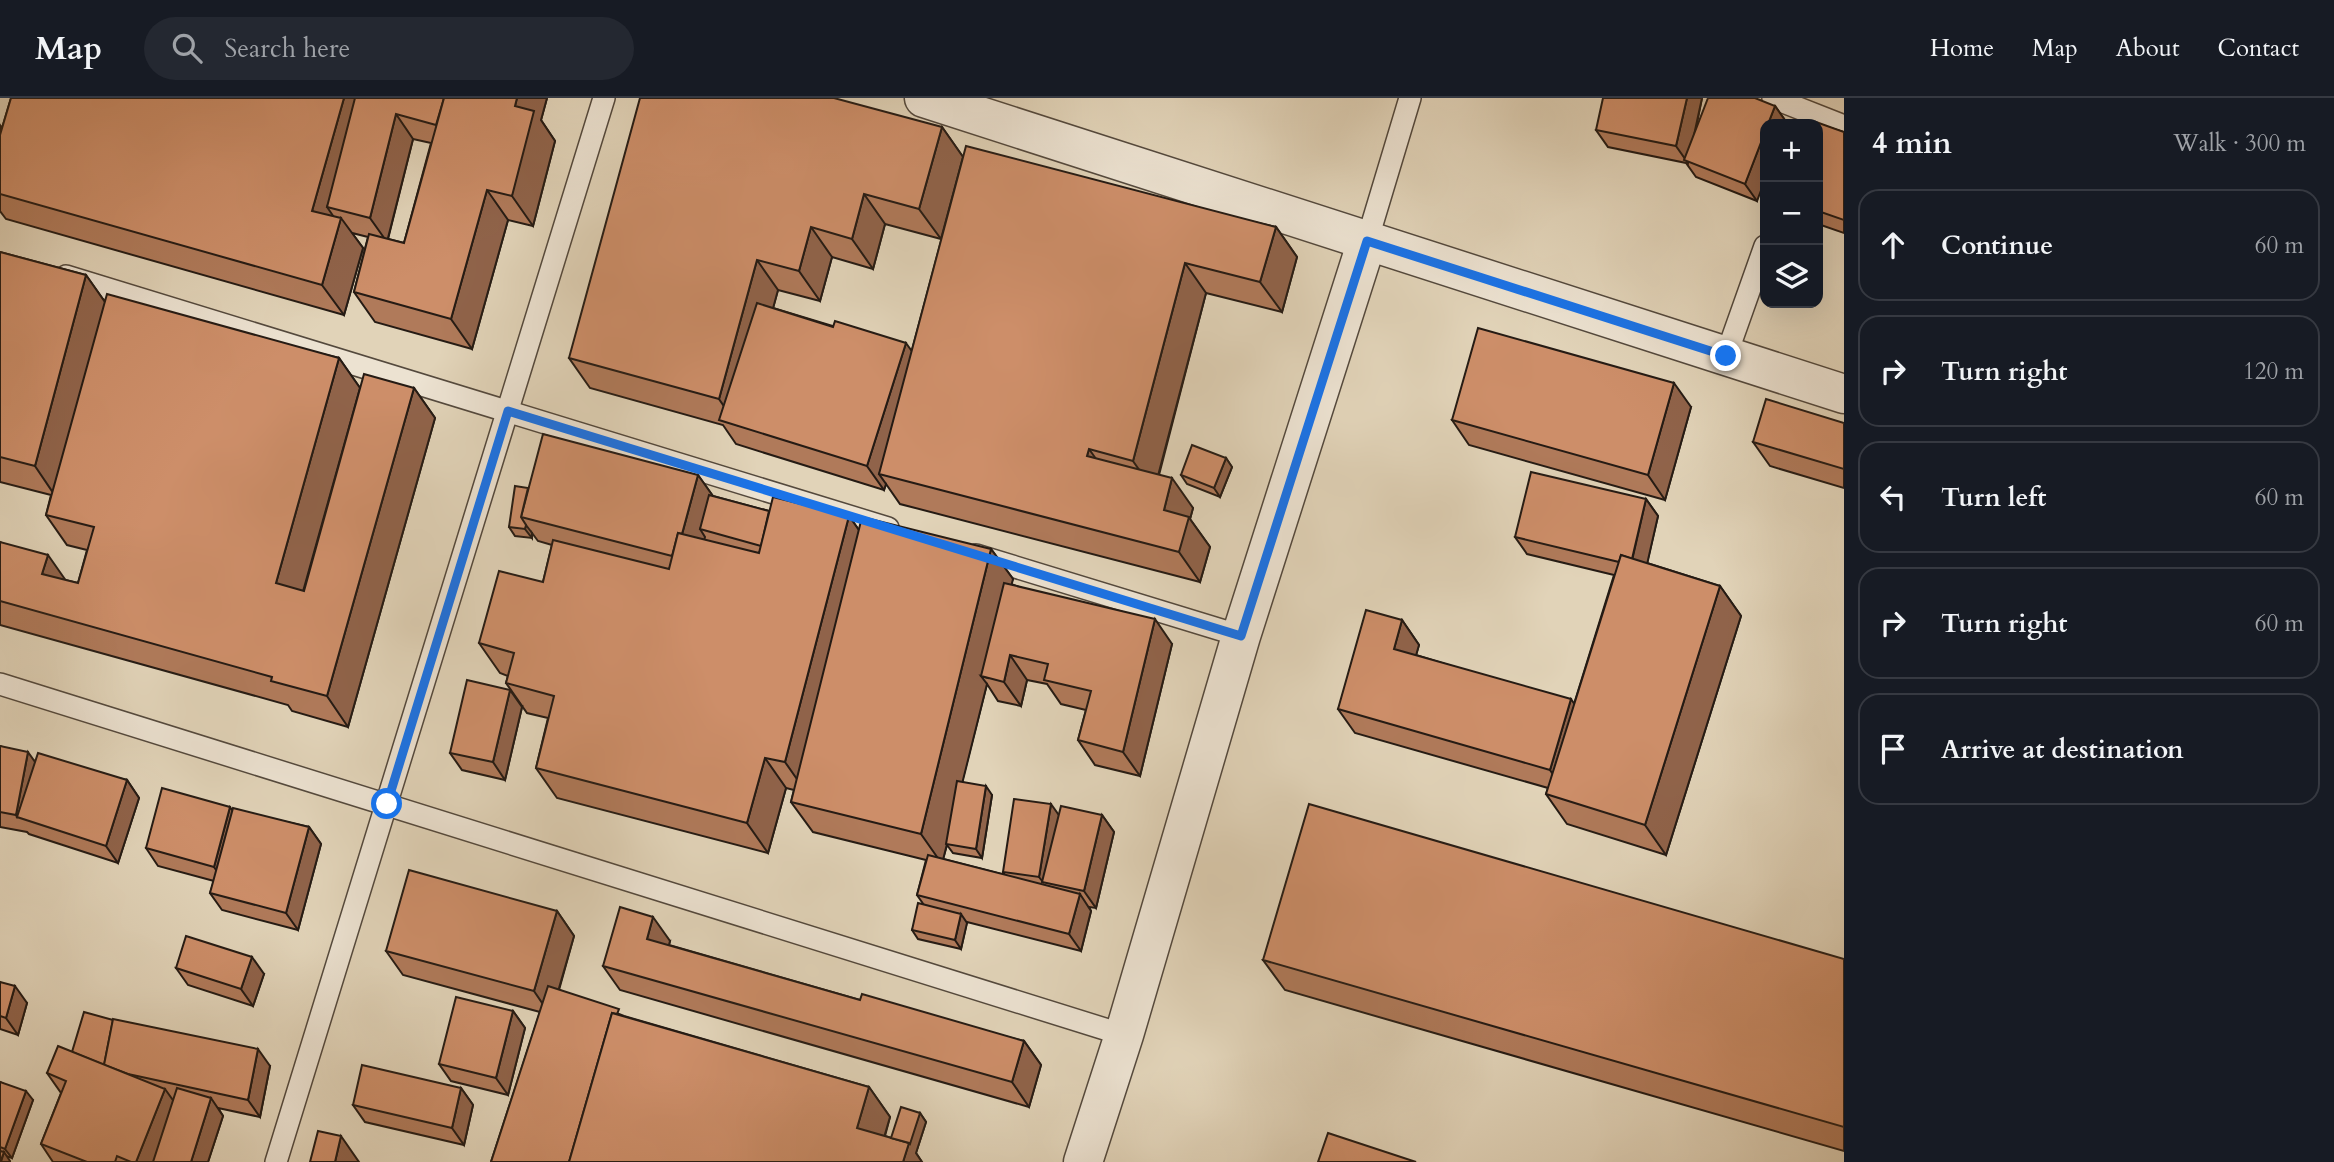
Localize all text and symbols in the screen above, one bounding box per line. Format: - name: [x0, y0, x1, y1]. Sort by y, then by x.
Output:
- search box: [144, 17, 634, 80]
- text: Map: [35, 26, 102, 71]
- icon: search: [168, 29, 206, 67]
- text: Search here: [224, 31, 350, 66]
- text: Home: [1930, 32, 1994, 65]
- text: Map: [2032, 32, 2078, 65]
- text: About: [2116, 32, 2180, 65]
- text: Contact: [2218, 32, 2299, 65]
- map controls: [1760, 119, 1823, 308]
- button: +: [1760, 119, 1823, 182]
- text: 4 min: [1872, 123, 1952, 164]
- text: Walk · 300 m: [2173, 128, 2306, 159]
- button: −: [1760, 182, 1823, 245]
- icon: ahead: [1874, 226, 1912, 264]
- text: Continue: [1941, 228, 2053, 263]
- text: 60 m: [2255, 230, 2304, 261]
- button: layers: [1760, 245, 1823, 308]
- route end: [1710, 340, 1741, 371]
- icon: right: [1874, 352, 1912, 390]
- text: Turn right: [1941, 354, 2068, 389]
- text: 120 m: [2243, 356, 2304, 387]
- icon: left: [1874, 478, 1912, 516]
- text: Turn left: [1941, 480, 2046, 515]
- text: 60 m: [2255, 482, 2304, 513]
- icon: right: [1874, 604, 1912, 642]
- text: Turn right: [1941, 606, 2068, 641]
- text: 60 m: [2255, 608, 2304, 639]
- icon: arrive: [1874, 730, 1912, 768]
- text: Arrive at destination: [1941, 732, 2184, 767]
- route start: [371, 788, 402, 819]

